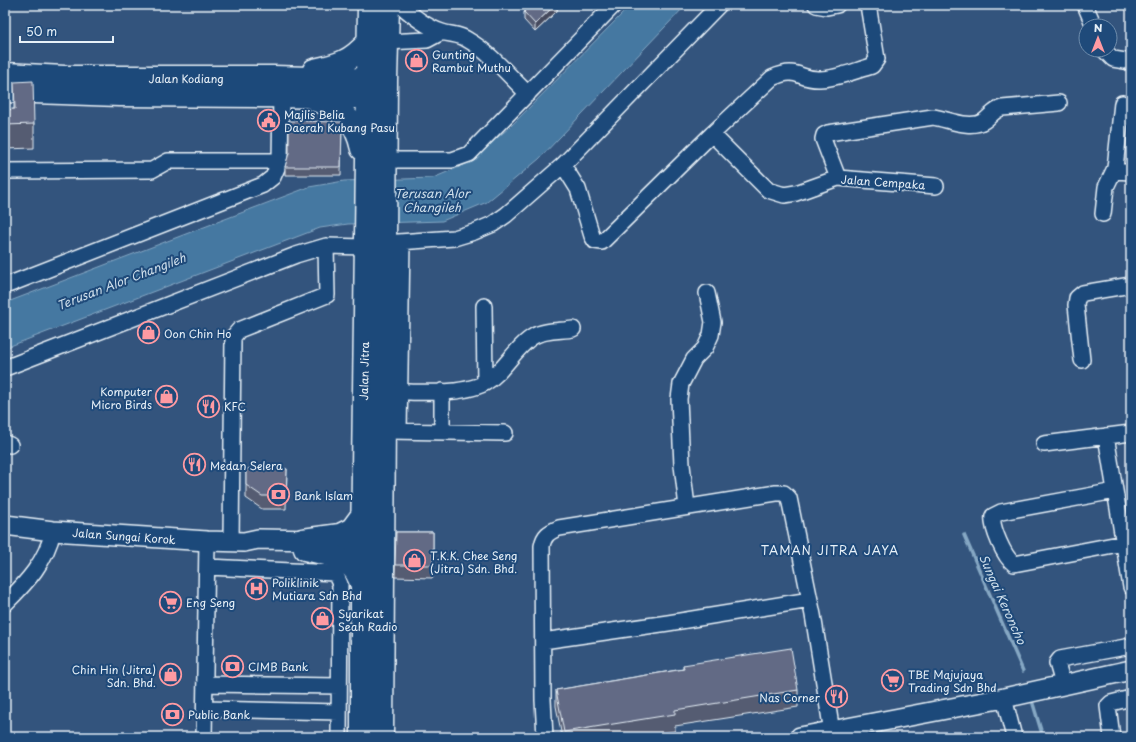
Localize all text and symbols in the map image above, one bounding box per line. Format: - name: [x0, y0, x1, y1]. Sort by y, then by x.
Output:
- scale bar: [20, 18, 113, 44]
- north arrow: [1078, 18, 1118, 58]
- text: N: [1094, 19, 1103, 36]
- text: 50 m: [26, 22, 57, 40]
- place label: Gunting Rambut Muthu: [432, 46, 511, 76]
- shop icon: Gunting Rambut Muthu: [403, 47, 429, 73]
- street label: Jalan Kodiang: [148, 70, 224, 87]
- place label: Majlis Belia Daerah Kubang Pasu: [284, 106, 395, 136]
- public building icon: Majlis Belia Daerah Kubang Pasu: [255, 107, 281, 133]
- street label: Jalan Cempaka: [840, 171, 926, 193]
- water label: Terusan Alor Changileh: [394, 184, 472, 216]
- water label: Terusan Alor Changileh: [54, 248, 188, 314]
- shop icon: Oon Chin Ho: [136, 320, 162, 346]
- place label: Oon Chin Ho: [164, 325, 231, 342]
- street label: Jalan Jitra: [355, 341, 373, 401]
- place label: Komputer Micro Birds: [91, 383, 153, 413]
- shop icon: Komputer Micro Birds: [154, 384, 180, 410]
- restaurant icon: KFC: [195, 393, 221, 419]
- place label: KFC: [224, 398, 246, 415]
- restaurant icon: Medan Selera: [182, 452, 208, 478]
- place label: Medan Selera: [210, 457, 283, 474]
- bank icon: Bank Islam: [265, 482, 291, 508]
- place label: Bank Islam: [294, 487, 353, 504]
- street label: Jalan Sungai Korok: [72, 524, 176, 548]
- district label: TAMAN JITRA JAYA: [761, 541, 899, 559]
- place label: T.K.K. Chee Seng (Jitra) Sdn. Bhd.: [430, 547, 517, 577]
- shop icon: T.K.K. Chee Seng (Jitra) Sdn. Bhd.: [401, 548, 427, 574]
- water label: Sungai Keroncho: [975, 551, 1031, 648]
- place label: Poliklinik Mutiara Sdn Bhd: [272, 574, 362, 604]
- hospital icon: Poliklinik Mutiara Sdn Bhd: [243, 575, 269, 601]
- supermarket icon: Eng Seng: [157, 589, 183, 615]
- place label: Eng Seng: [186, 594, 235, 611]
- place label: Syarikat Seah Radio: [338, 605, 397, 635]
- shop icon: Syarikat Seah Radio: [310, 606, 336, 632]
- bank icon: CIMB Bank: [219, 653, 245, 679]
- place label: CIMB Bank: [248, 658, 309, 675]
- place label: Chin Hin (Jitra) Sdn. Bhd.: [72, 661, 156, 691]
- shop icon: Chin Hin (Jitra) Sdn. Bhd.: [158, 662, 184, 688]
- place label: TBE Majujaya Trading Sdn Bhd: [908, 666, 997, 696]
- supermarket icon: TBE Majujaya Trading Sdn Bhd: [879, 667, 905, 693]
- restaurant icon: Nas Corner: [823, 684, 849, 710]
- place label: Nas Corner: [759, 689, 821, 706]
- bank icon: Public Bank: [160, 701, 186, 727]
- place label: Public Bank: [188, 706, 251, 723]

